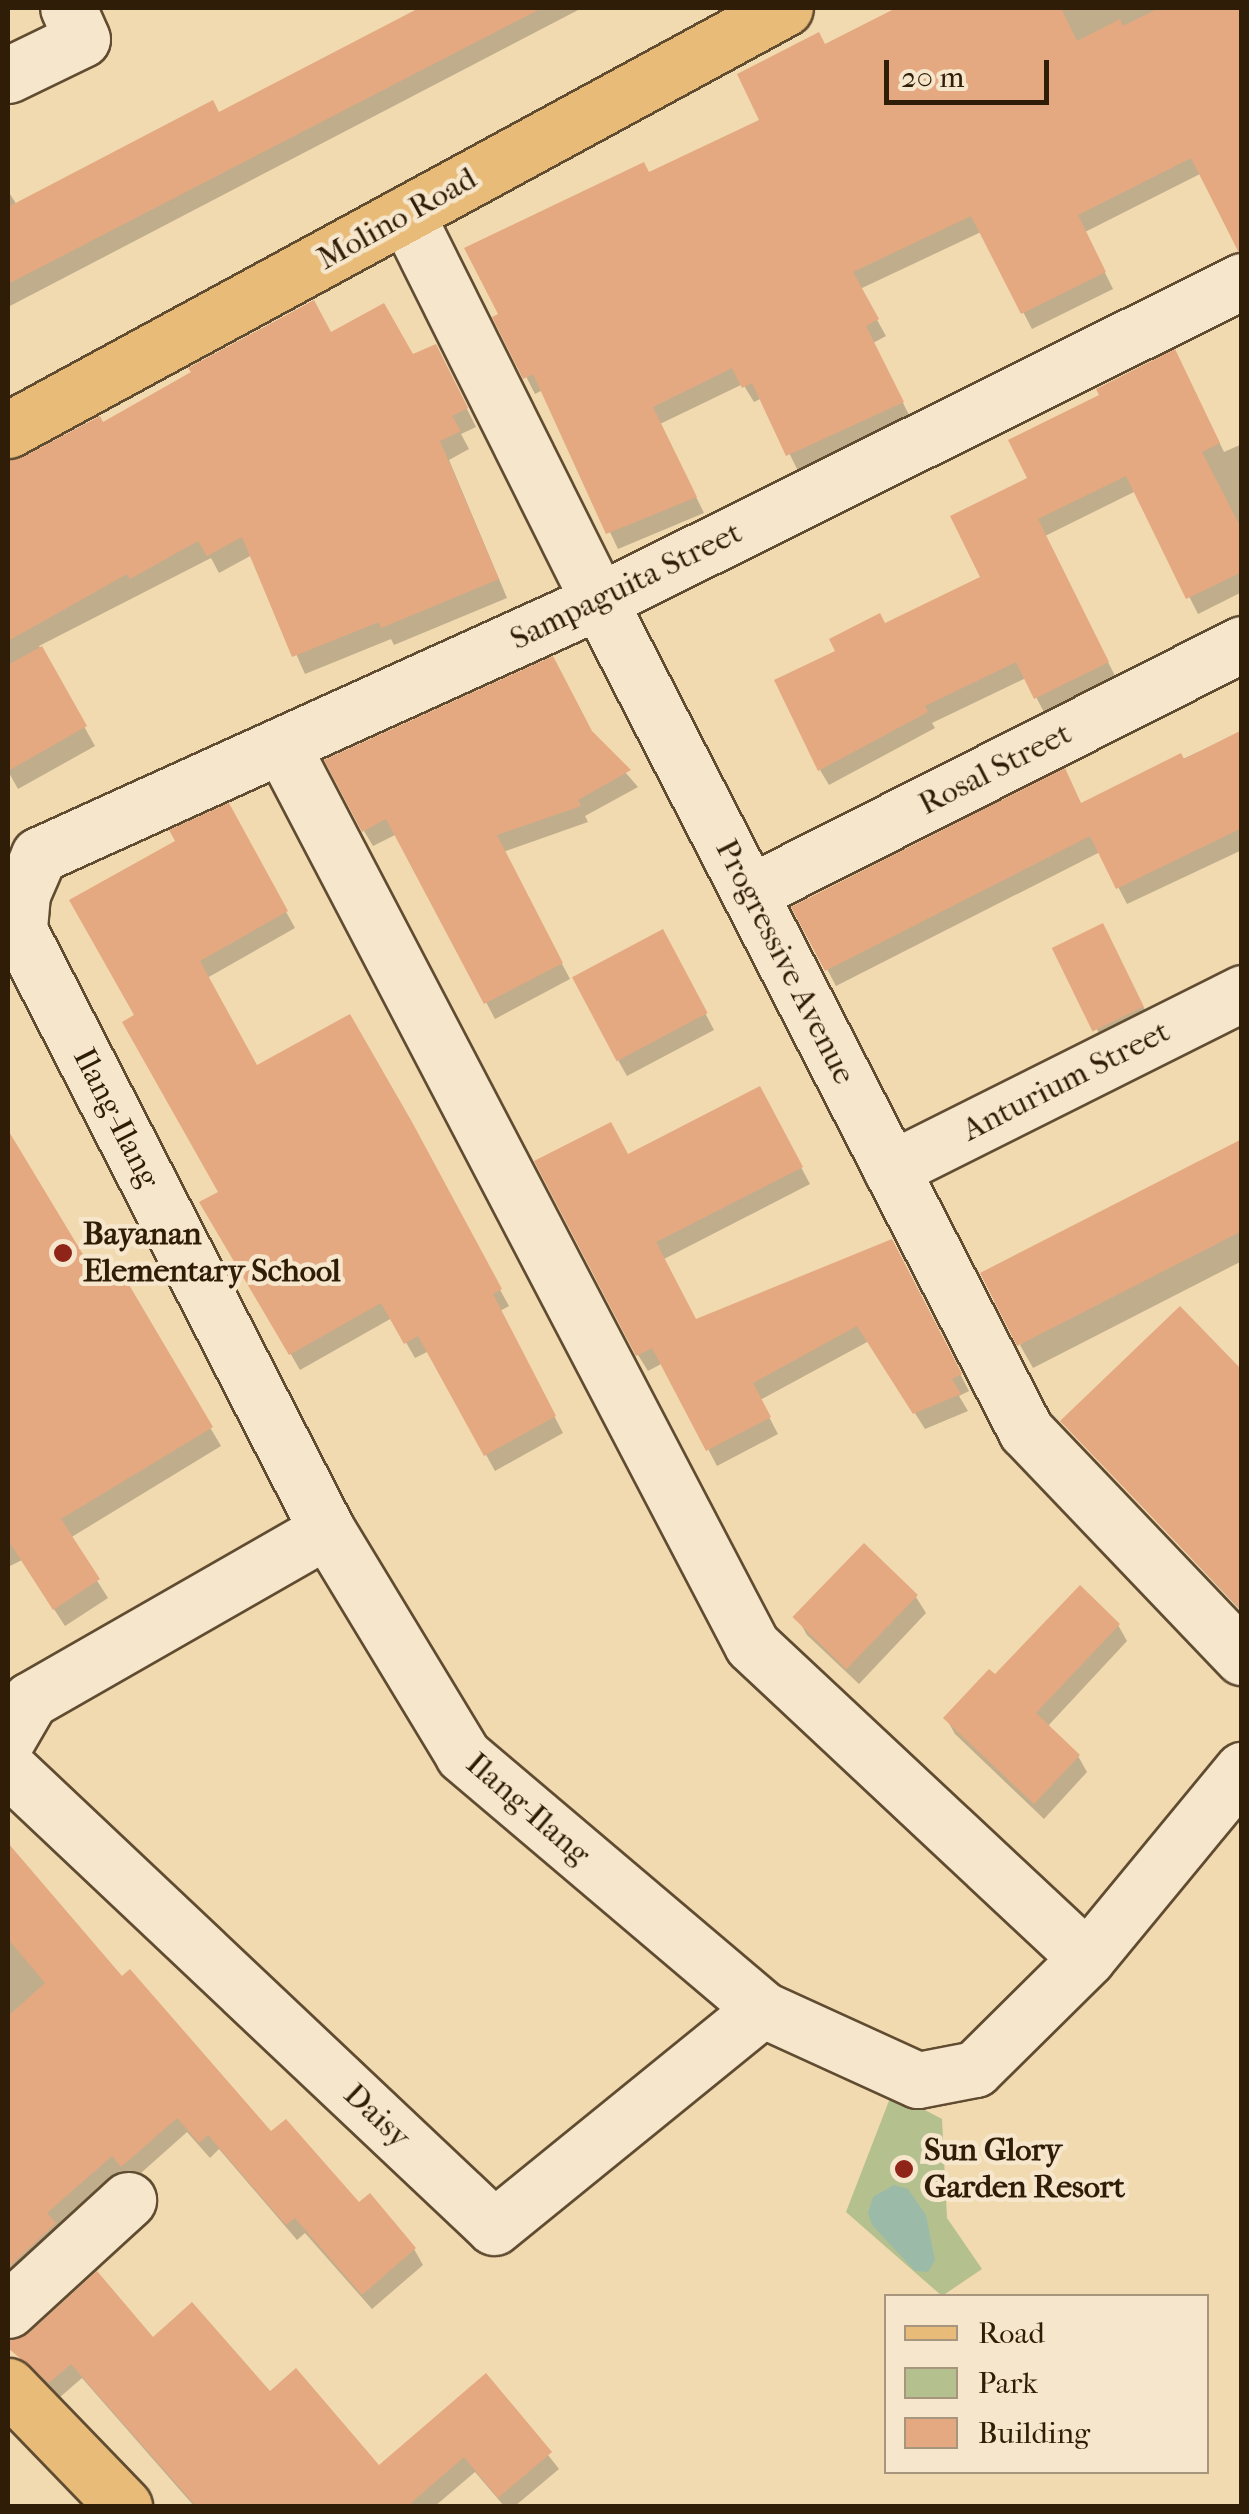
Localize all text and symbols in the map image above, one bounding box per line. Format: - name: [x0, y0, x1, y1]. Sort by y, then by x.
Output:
- scale bar: [889, 40, 1054, 102]
- text: 20 m: [901, 60, 964, 95]
- street label: Molino Road: [311, 160, 483, 278]
- street label: Sampaguita Street: [504, 513, 748, 659]
- street label: Rosal Street: [912, 714, 1078, 824]
- street label: Progressive Avenue: [707, 833, 863, 1091]
- street label: Anturium Street: [956, 1012, 1176, 1150]
- street label: Ilang-Ilang: [64, 1042, 168, 1194]
- place label: Bayanan Elementary School: [83, 1216, 341, 1291]
- marker: Bayanan Elementary School: [52, 1242, 74, 1264]
- street label: Ilang-Ilang: [458, 1745, 598, 1873]
- street label: Daisy: [336, 2076, 418, 2156]
- place label: Sun Glory Garden Resort: [924, 2132, 1125, 2207]
- marker: Sun Glory Garden Resort: [893, 2158, 915, 2180]
- legend: [884, 2294, 1209, 2474]
- text: Road: [978, 2316, 1045, 2351]
- text: Park: [978, 2366, 1038, 2401]
- text: Building: [978, 2416, 1090, 2451]

